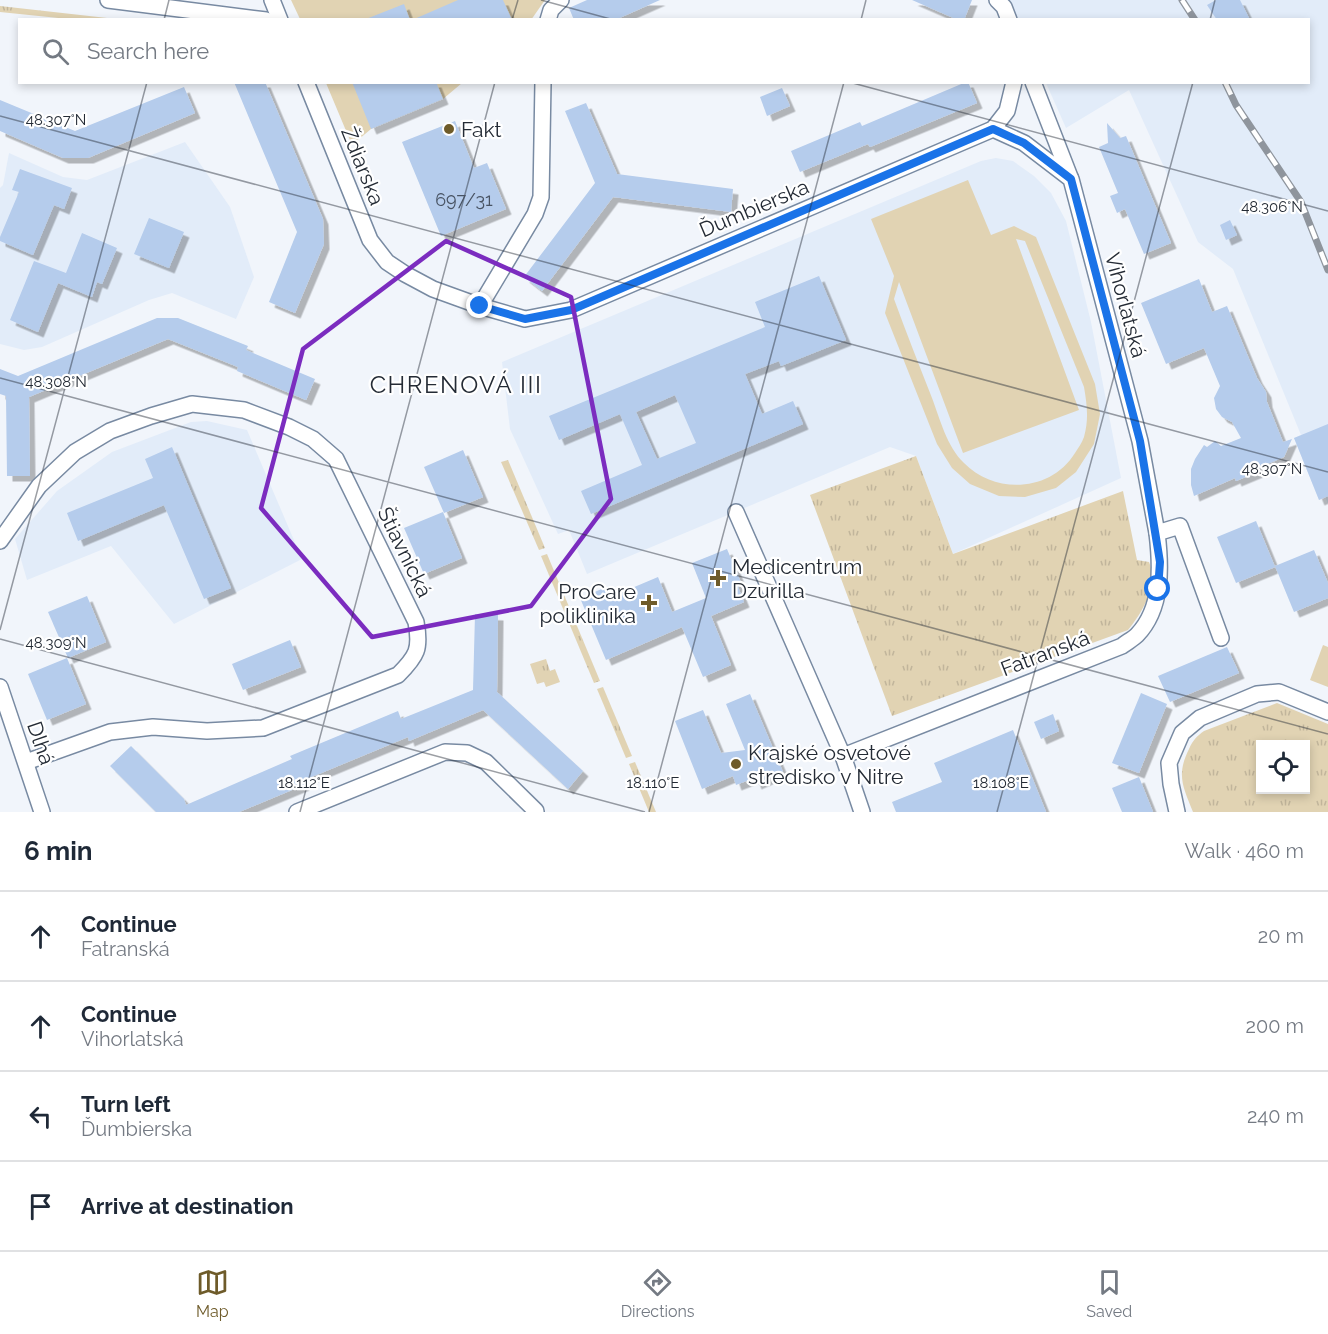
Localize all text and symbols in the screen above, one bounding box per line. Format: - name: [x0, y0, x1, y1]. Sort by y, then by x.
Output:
- search box: [18, 18, 1310, 84]
- icon: search: [39, 35, 72, 68]
- text: Search here: [87, 38, 209, 64]
- text: 48.307°N: [26, 111, 86, 129]
- place label: Fakt: [461, 117, 502, 142]
- marker: Fakt: [442, 122, 456, 136]
- street label: Ždiarska: [336, 123, 390, 209]
- street label: Ďumbierska: [695, 174, 813, 242]
- house number: 697/31: [435, 189, 493, 210]
- text: 48.306°N: [1241, 198, 1303, 216]
- street label: Vihorlatská: [1100, 250, 1152, 360]
- route end: [466, 292, 492, 318]
- district label: CHRENOVÁ III: [370, 370, 542, 399]
- text: 48.308°N: [25, 373, 87, 391]
- text: 48.307°N: [1242, 460, 1302, 478]
- street label: Štiavnická: [372, 503, 438, 601]
- place label: Medicentrum Dzurilla: [732, 554, 862, 603]
- marker: Medicentrum Dzurilla: [709, 569, 727, 587]
- route start: [1144, 575, 1170, 601]
- place label: ProCare poliklinika: [539, 579, 636, 628]
- marker: ProCare poliklinika: [640, 594, 658, 612]
- street label: Fatranská: [997, 625, 1093, 681]
- text: 48.309°N: [26, 634, 86, 652]
- street label: Dlhá: [22, 718, 60, 768]
- place label: Krajské osvetové stredisko v Nitre: [748, 740, 911, 789]
- map controls: [1256, 740, 1310, 794]
- button: locate: [1256, 740, 1310, 794]
- marker: Krajské osvetové stredisko v Nitre: [729, 757, 743, 771]
- text: 18.112°E: [278, 774, 330, 792]
- text: 18.110°E: [627, 774, 680, 792]
- text: 18.108°E: [973, 774, 1029, 792]
- text: 6 min: [24, 836, 93, 866]
- text: Walk · 460 m: [1185, 839, 1304, 863]
- text: Continue: [81, 911, 177, 937]
- icon: ahead: [24, 920, 57, 953]
- text: 20 m: [1258, 924, 1304, 948]
- text: Fatranská: [81, 937, 170, 961]
- text: Continue: [81, 1001, 177, 1027]
- icon: ahead: [24, 1010, 57, 1043]
- text: 200 m: [1246, 1014, 1304, 1038]
- text: Vihorlatská: [81, 1027, 184, 1051]
- text: Turn left: [81, 1091, 171, 1117]
- icon: left: [24, 1100, 57, 1133]
- text: 240 m: [1247, 1104, 1304, 1128]
- text: Ďumbierska: [81, 1117, 192, 1141]
- icon: arrive: [24, 1190, 57, 1223]
- text: Arrive at destination: [81, 1193, 294, 1219]
- tab: Map: [196, 1266, 229, 1321]
- tab: Directions: [621, 1266, 695, 1321]
- tab: Saved: [1086, 1266, 1132, 1321]

